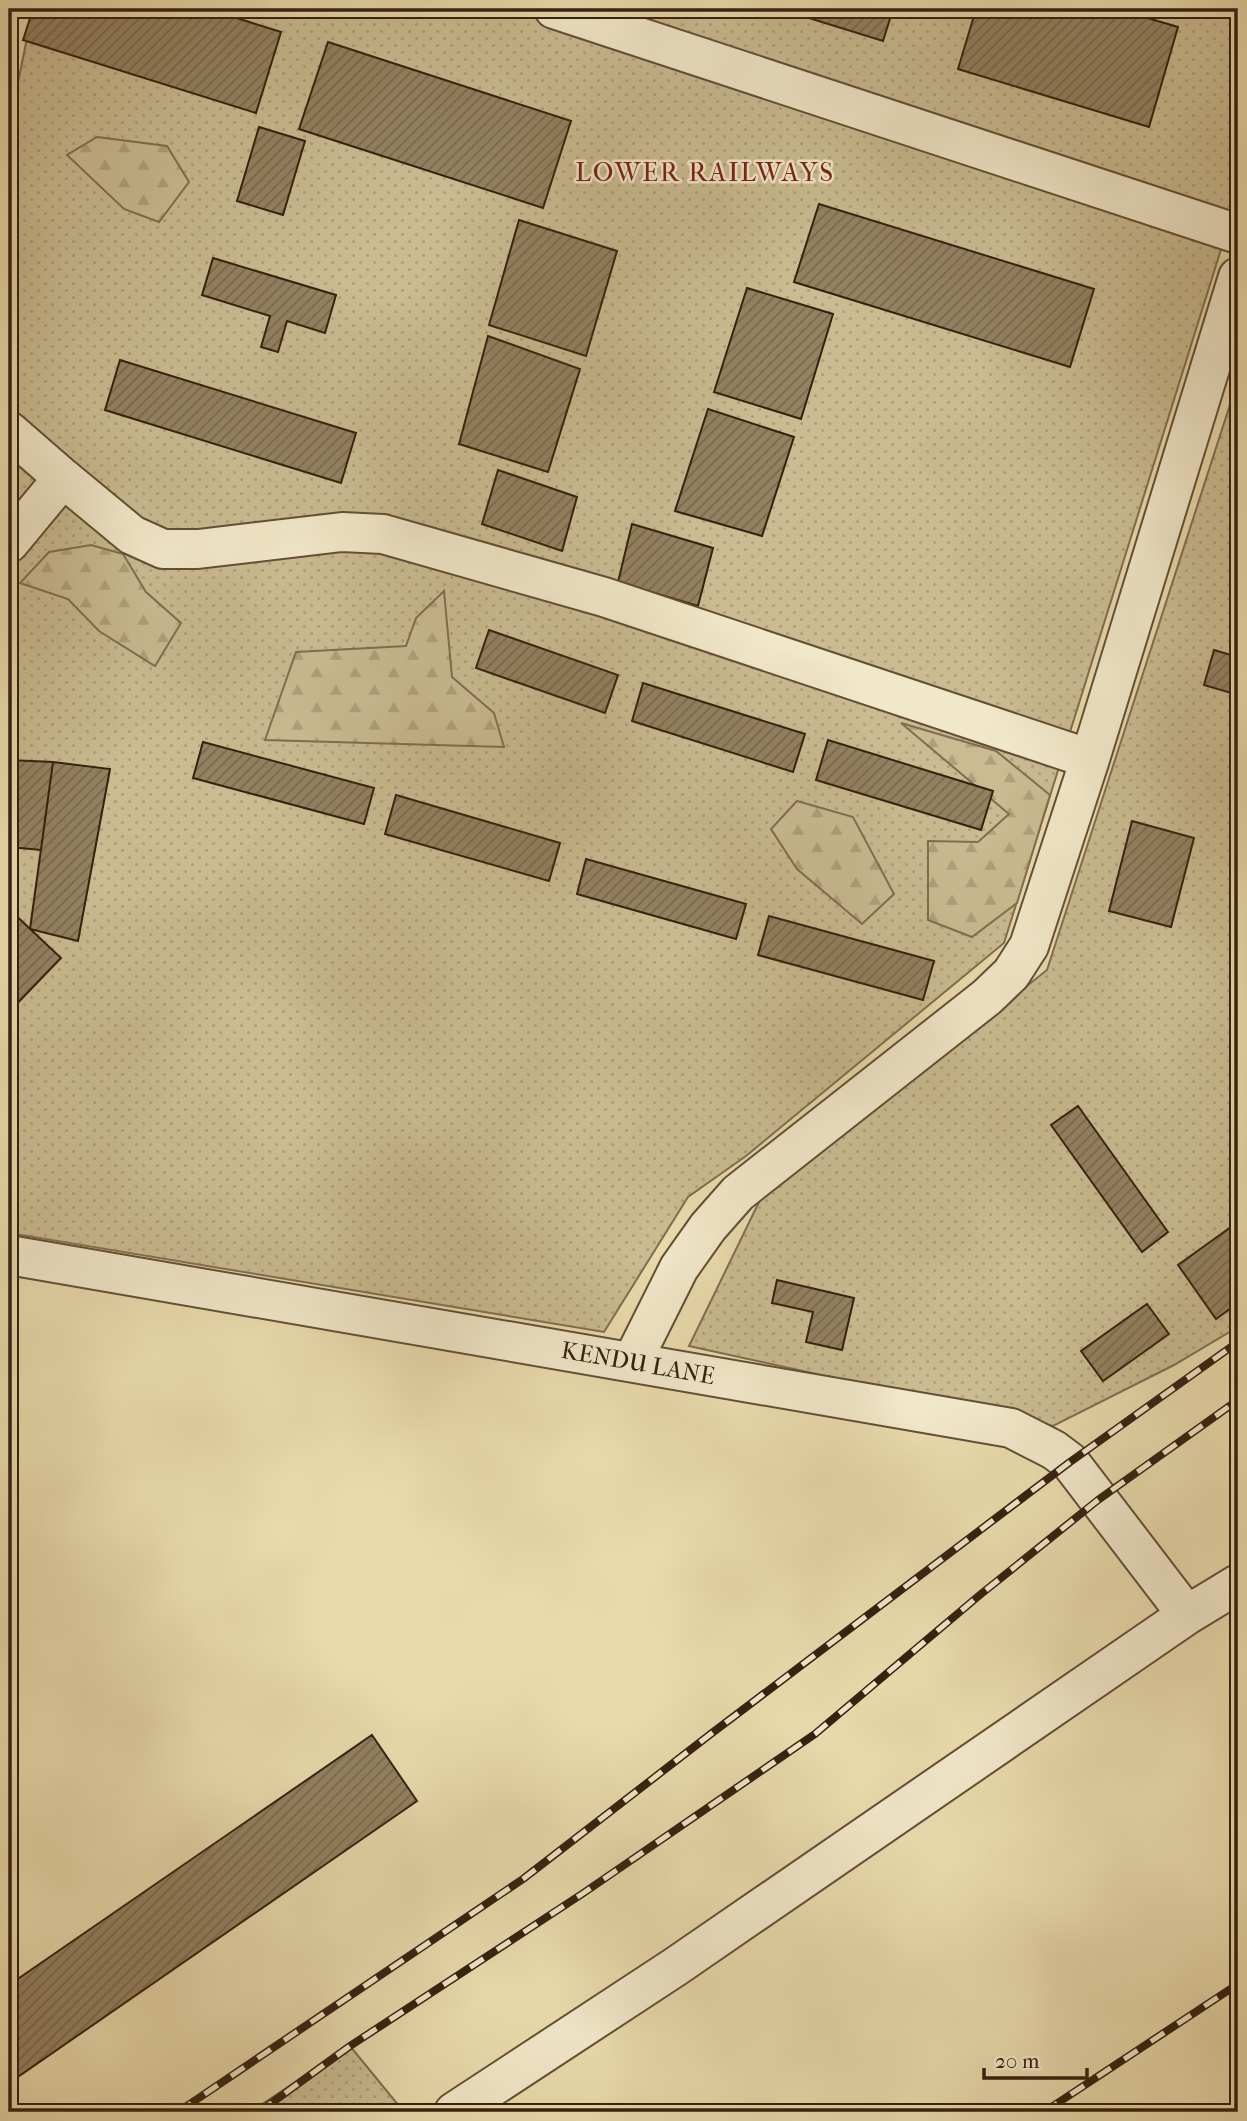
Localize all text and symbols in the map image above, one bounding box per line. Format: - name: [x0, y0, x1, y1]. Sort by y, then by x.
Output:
- district label: LOWER RAILWAYS: [575, 157, 835, 188]
- street label: KENDU LANE: [559, 1336, 717, 1390]
- scale bar: [984, 2037, 1088, 2081]
- text: 20 m: [995, 2049, 1040, 2073]

